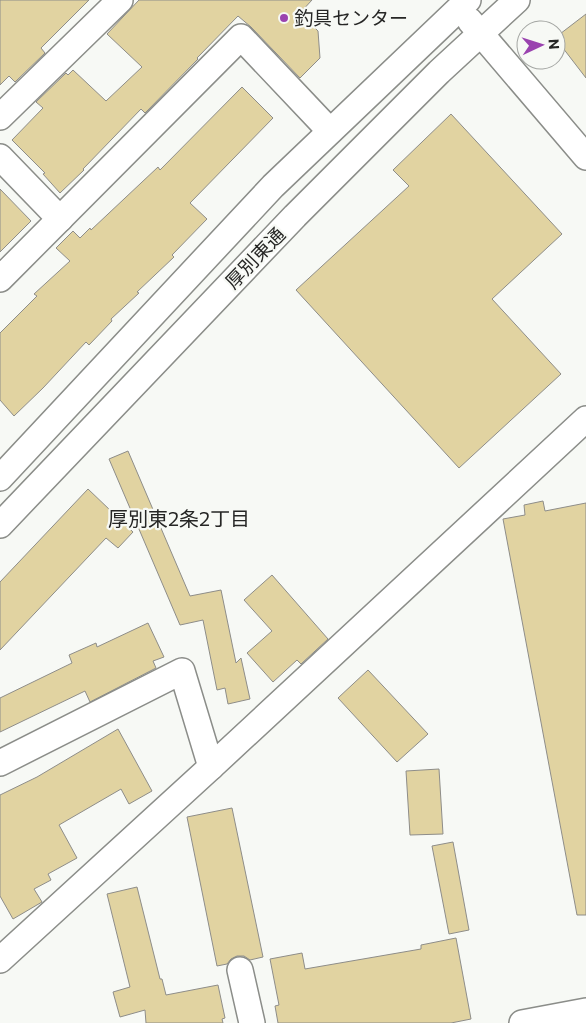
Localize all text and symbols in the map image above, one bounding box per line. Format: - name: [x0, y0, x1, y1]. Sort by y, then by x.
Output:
- place label: 釣具センター: [294, 6, 408, 29]
- marker: 釣具センター: [278, 12, 290, 24]
- north arrow: [516, 20, 566, 70]
- text: N: [546, 38, 563, 50]
- street label: 厚別東通: [220, 222, 289, 293]
- district label: 厚別東2条2丁目: [108, 506, 250, 530]

